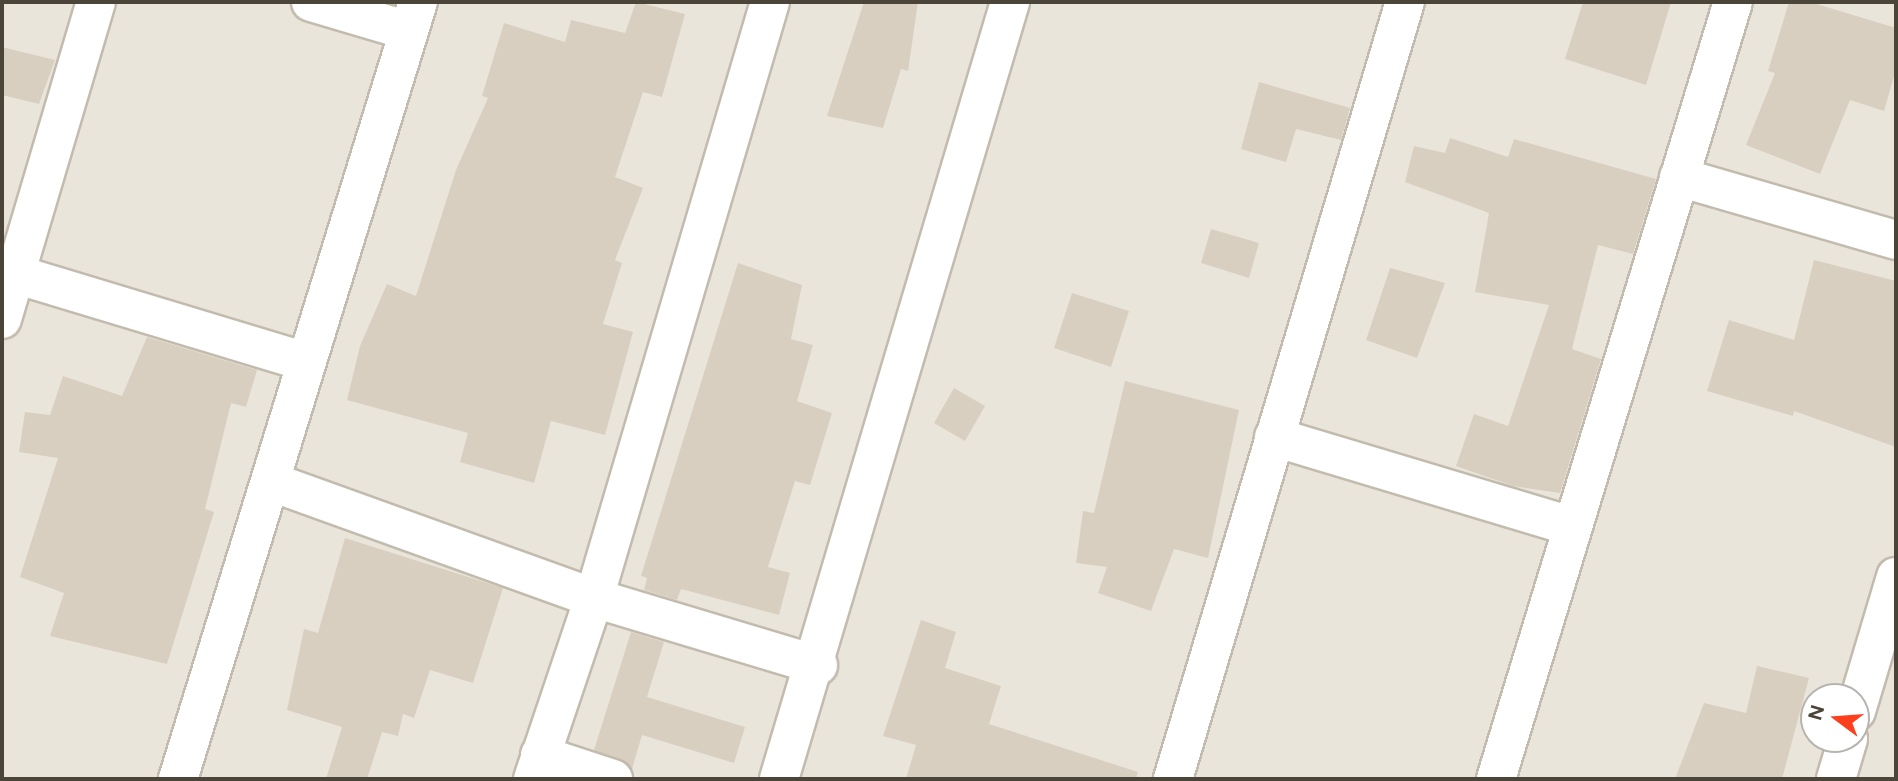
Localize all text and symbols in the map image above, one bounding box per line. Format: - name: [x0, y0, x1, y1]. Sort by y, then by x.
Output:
- north arrow: [1800, 683, 1870, 753]
- text: N: [1803, 702, 1829, 723]

